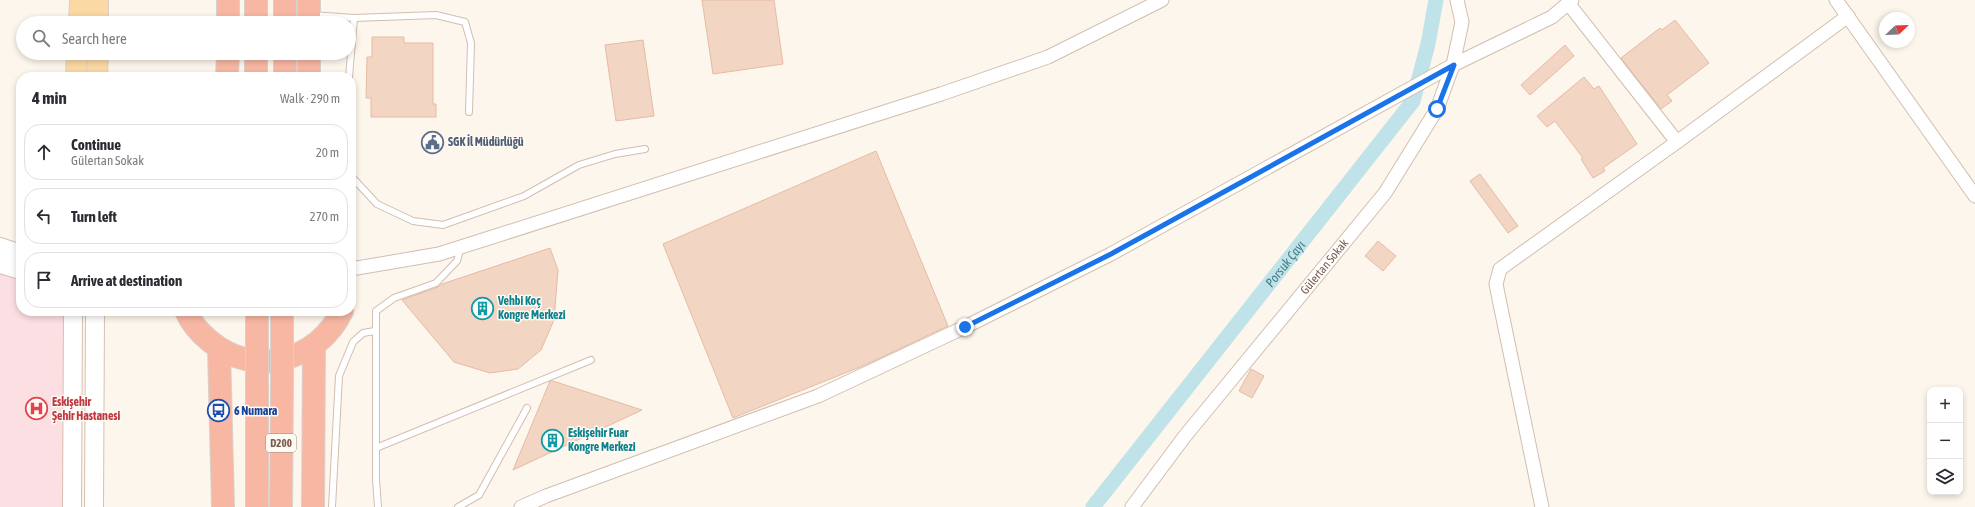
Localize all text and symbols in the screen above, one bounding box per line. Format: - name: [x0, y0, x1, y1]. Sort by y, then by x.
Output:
- north arrow: [1879, 12, 1915, 48]
- search box: [16, 16, 356, 60]
- icon: search: [30, 27, 52, 49]
- text: Search here: [62, 30, 127, 47]
- text: 4 min: [32, 88, 67, 108]
- text: Walk · 290 m: [280, 91, 340, 106]
- route start: [1428, 100, 1446, 118]
- public building icon: SGK İl Müdürlüğü: [420, 129, 446, 155]
- place label: SGK İl Müdürlüğü: [448, 134, 524, 149]
- text: Continue: [71, 136, 121, 153]
- icon: ahead: [33, 141, 55, 163]
- text: 20 m: [316, 145, 339, 160]
- text: Gülertan Sokak: [71, 153, 144, 168]
- icon: left: [33, 205, 55, 227]
- text: Turn left: [71, 208, 117, 225]
- text: 270 m: [310, 209, 339, 224]
- street label: Gülertan Sokak: [1298, 236, 1352, 297]
- water label: Porsuk Çayı: [1262, 237, 1308, 290]
- icon: arrive: [33, 269, 55, 291]
- text: Arrive at destination: [71, 272, 182, 289]
- place label: Vehbi Koç Kongre Merkezi: [497, 294, 566, 322]
- building icon: Vehbi Koç Kongre Merkezi: [469, 295, 495, 321]
- route end: [956, 318, 974, 336]
- map controls: [1927, 387, 1963, 495]
- button: +: [1927, 387, 1963, 423]
- place label: Eskişehir Şehir Hastanesi: [52, 395, 121, 423]
- hospital icon: Eskişehir Şehir Hastanesi: [24, 396, 50, 422]
- bus stop icon: 6 Numara: [205, 398, 231, 424]
- place label: 6 Numara: [234, 404, 278, 418]
- button: −: [1927, 423, 1963, 459]
- place label: Eskişehir Fuar Kongre Merkezi: [568, 426, 636, 454]
- building icon: Eskişehir Fuar Kongre Merkezi: [539, 427, 565, 453]
- road number: D200: [266, 434, 296, 452]
- button: layers: [1927, 459, 1963, 495]

